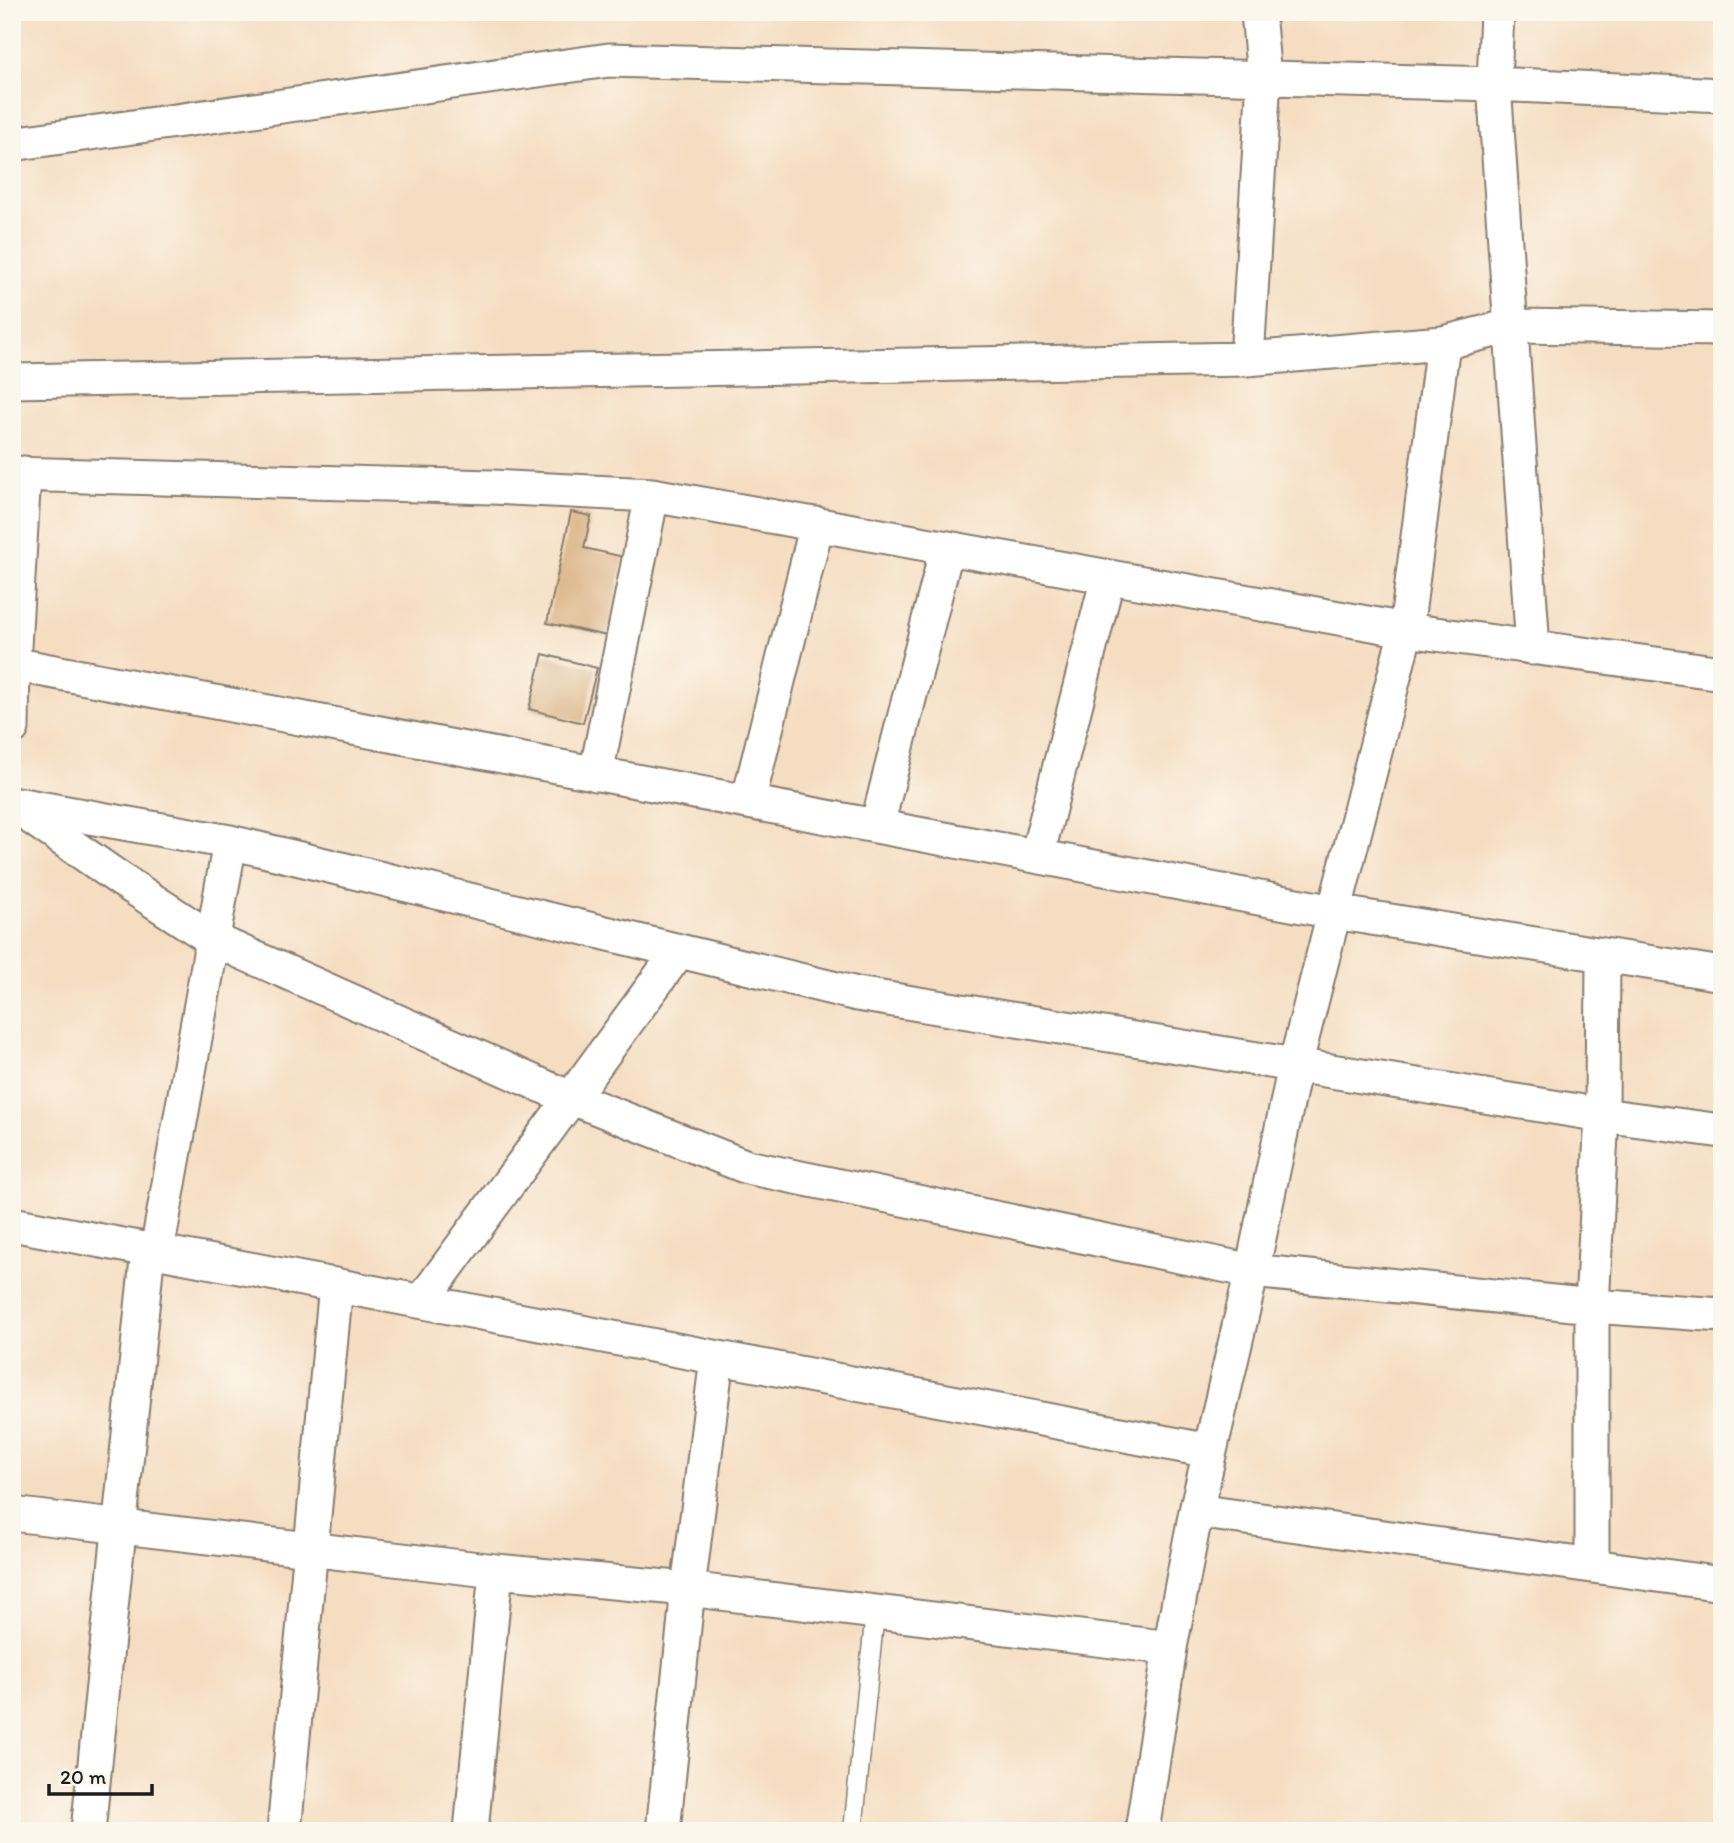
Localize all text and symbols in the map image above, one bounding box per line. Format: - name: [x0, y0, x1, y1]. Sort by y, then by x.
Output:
- scale bar: [49, 1752, 152, 1796]
- text: 20 m: [60, 1764, 107, 1789]

